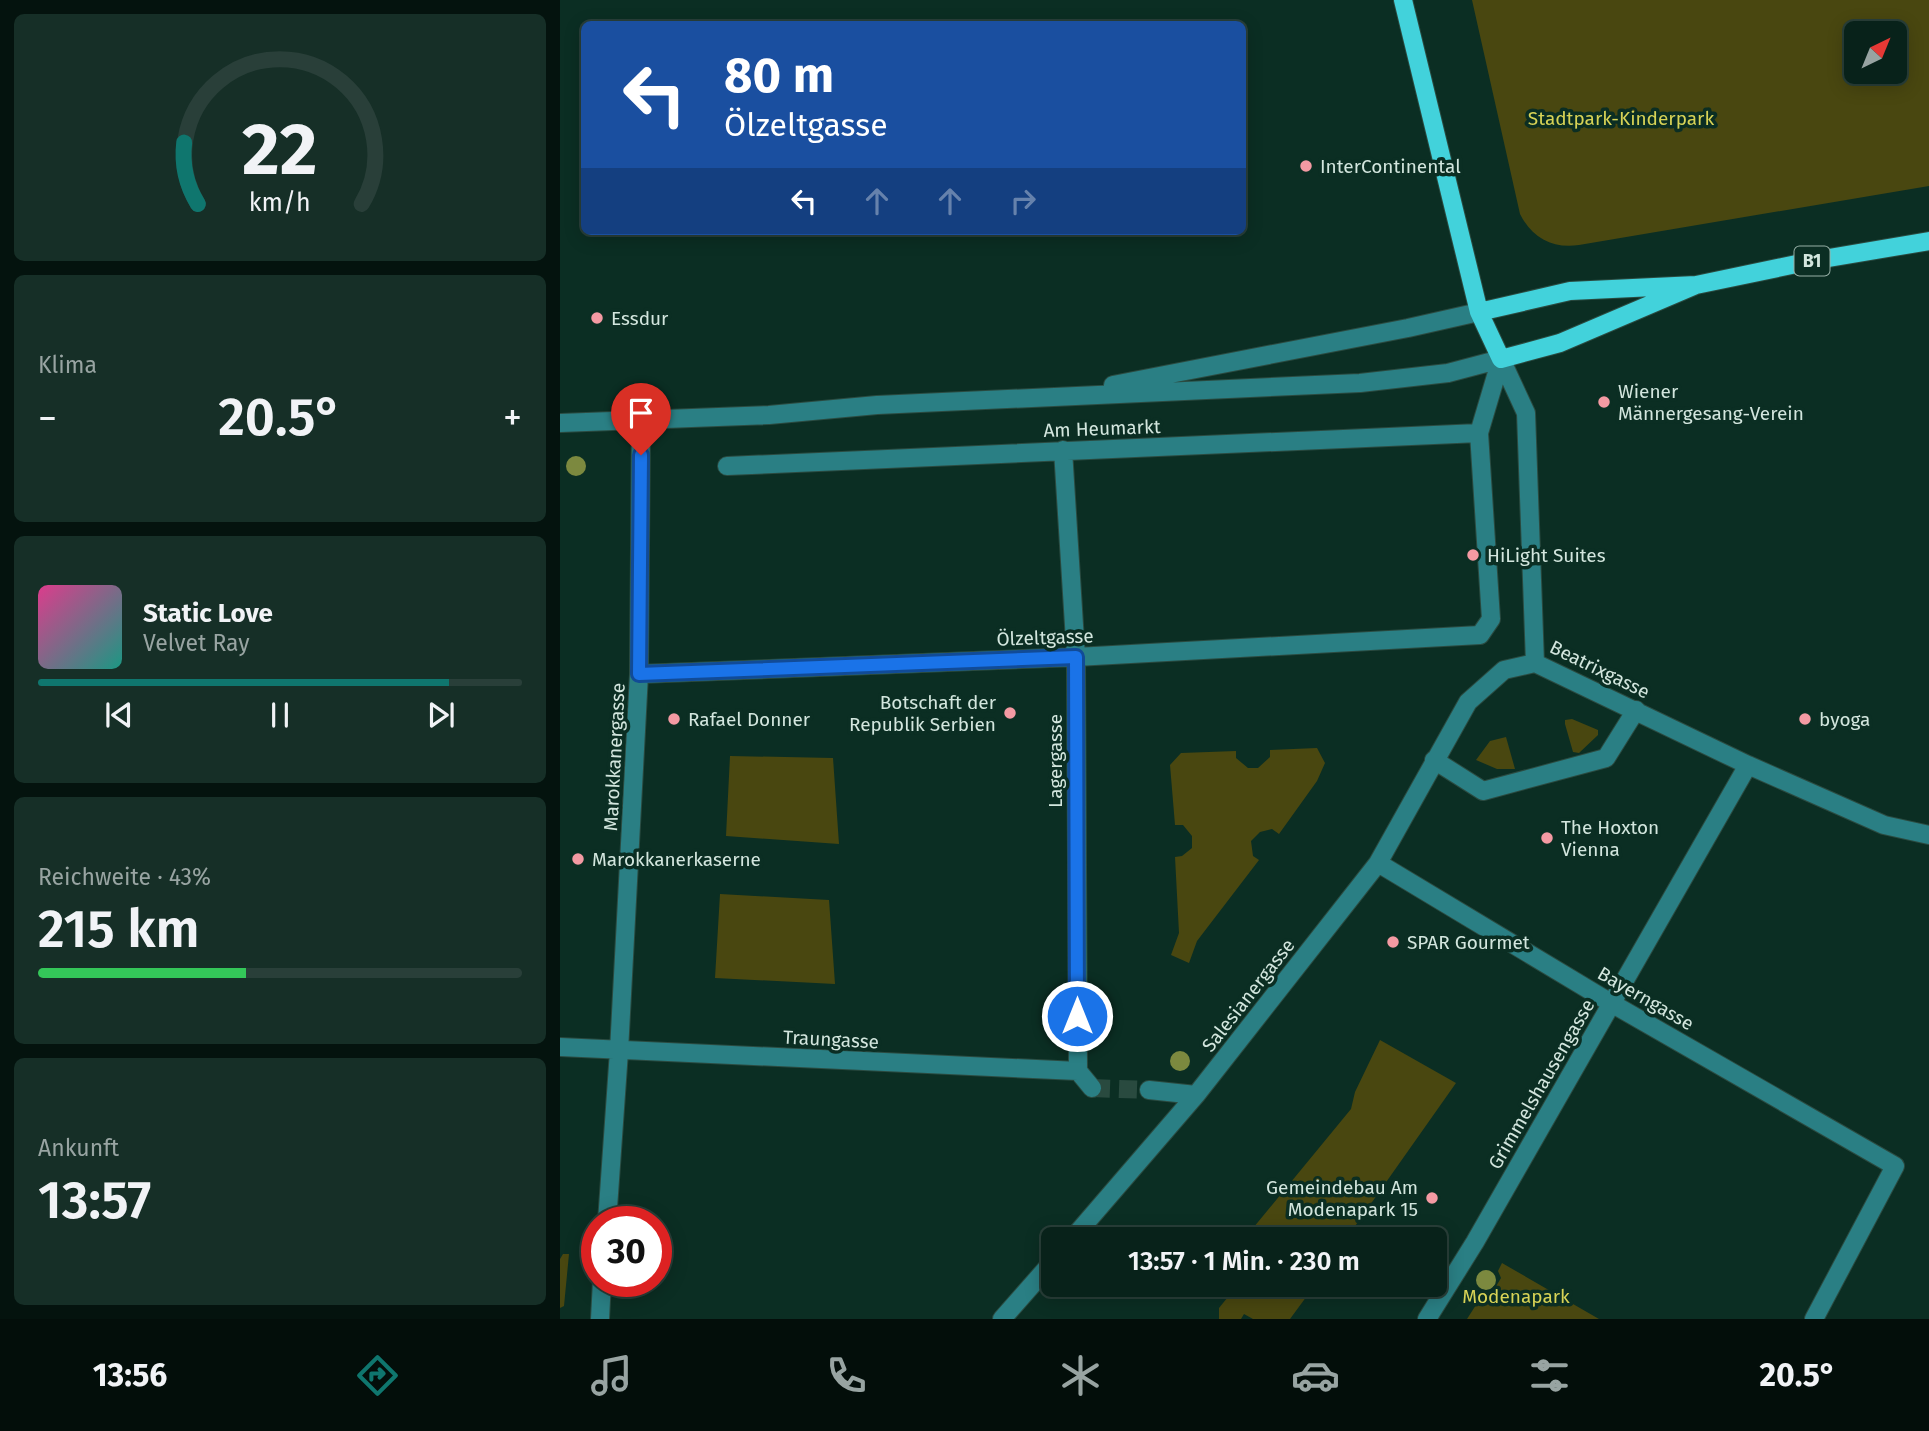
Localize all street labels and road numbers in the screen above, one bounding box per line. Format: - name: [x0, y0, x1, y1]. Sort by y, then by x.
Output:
- road number: B1: [1794, 246, 1830, 276]
- street label: Am Heumarkt: [1043, 415, 1161, 442]
- street label: Ölzeltgasse: [996, 624, 1094, 651]
- street label: Beatrixgasse: [1546, 635, 1653, 704]
- street label: Marokkanergasse: [599, 682, 630, 832]
- street label: Lagergasse: [1044, 714, 1067, 808]
- street label: Salesianergasse: [1197, 934, 1300, 1056]
- street label: Bayerngasse: [1594, 962, 1698, 1035]
- street label: Grimmelshausengasse: [1483, 995, 1600, 1173]
- street label: Traungasse: [782, 1026, 880, 1053]

